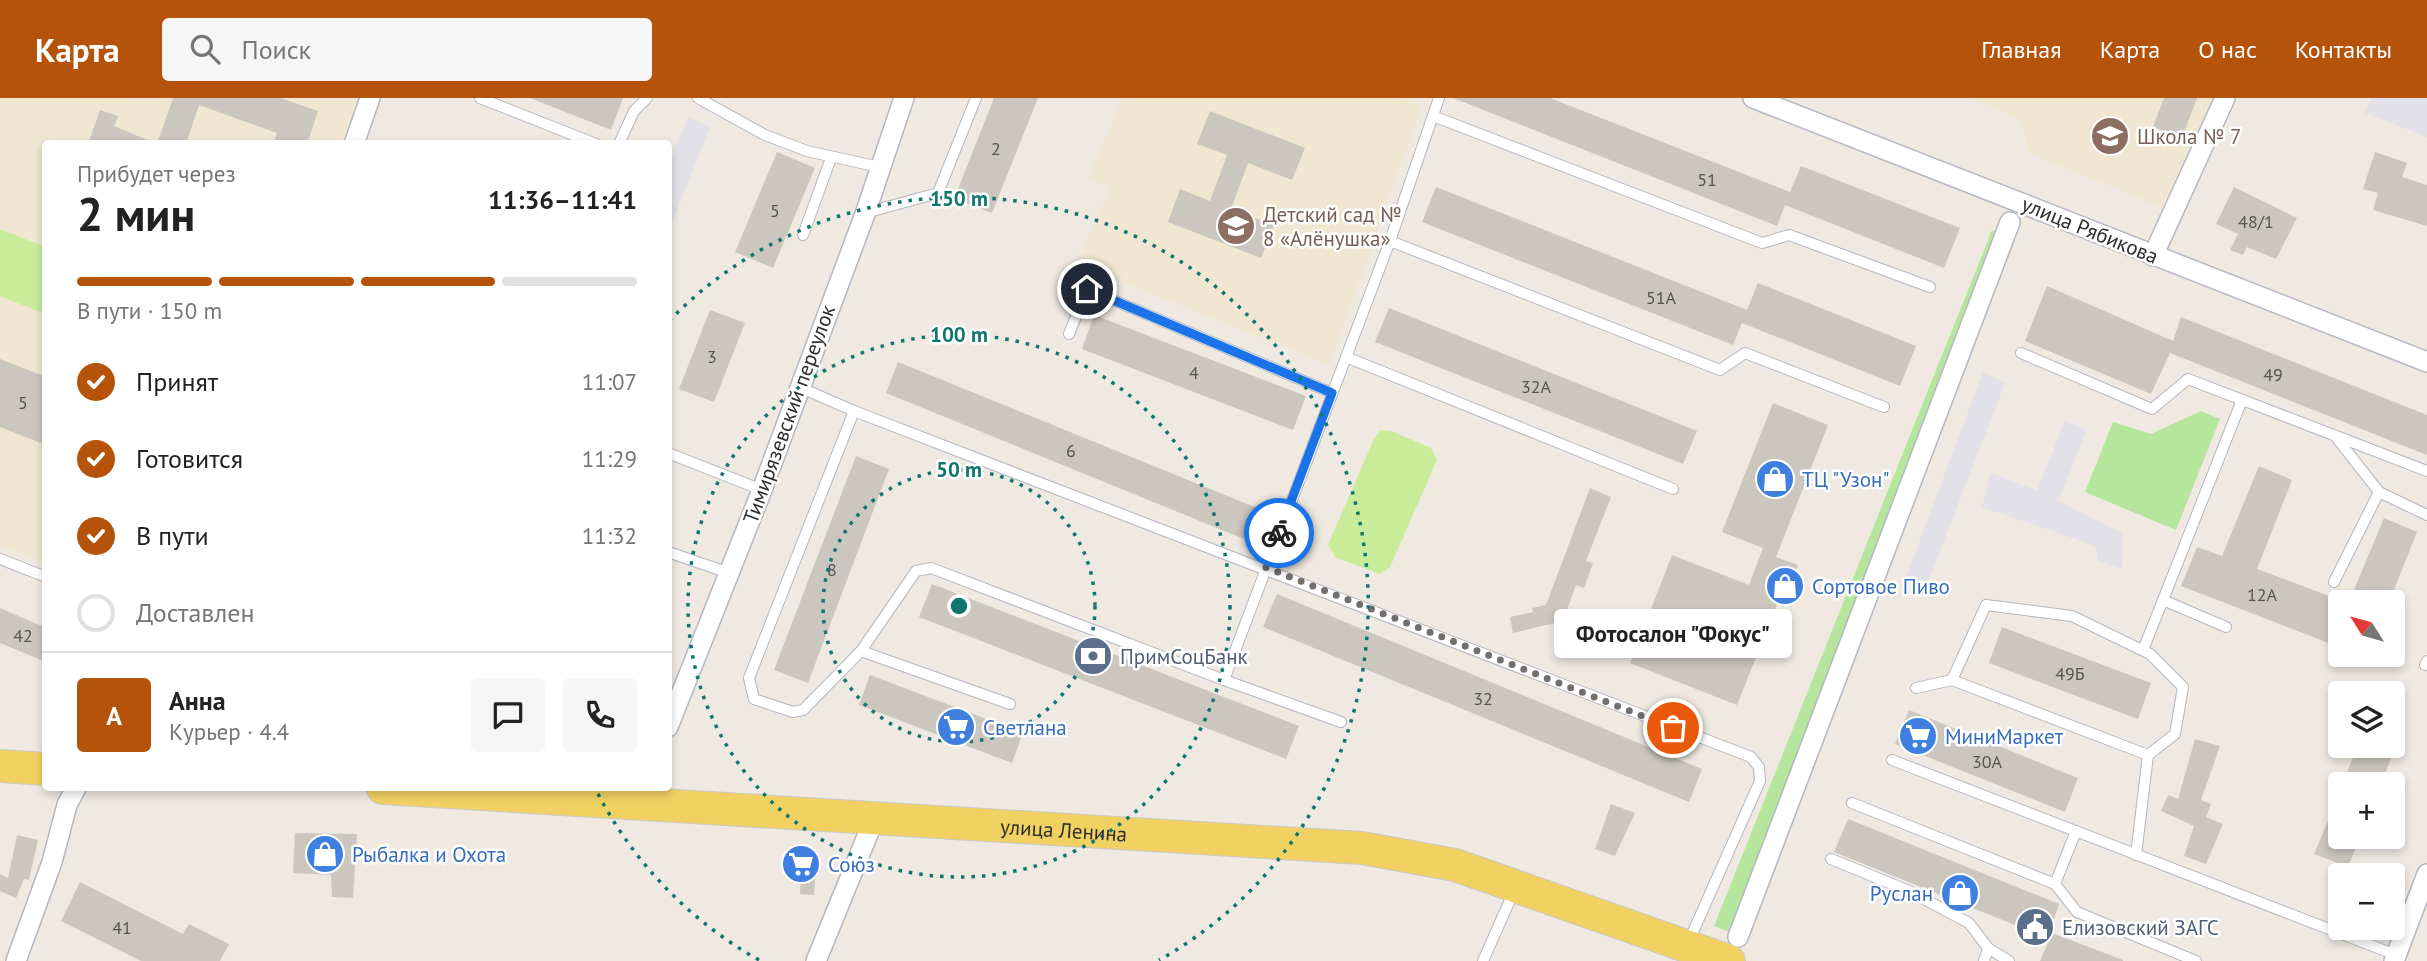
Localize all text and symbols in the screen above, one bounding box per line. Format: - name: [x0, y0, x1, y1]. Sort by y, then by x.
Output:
- search box: [162, 18, 652, 81]
- text: Карта: [35, 28, 120, 71]
- icon: search: [186, 30, 224, 68]
- text: Поиск: [242, 33, 311, 66]
- text: Главная: [1981, 34, 2062, 65]
- text: Карта: [2100, 34, 2160, 65]
- text: О нас: [2198, 34, 2257, 65]
- text: Контакты: [2295, 34, 2392, 65]
- school or university icon: Школа № 7: [2089, 115, 2131, 157]
- place label: Школа № 7: [2137, 123, 2241, 150]
- house number: 2: [991, 137, 1001, 160]
- text: Прибудет через: [77, 159, 236, 188]
- house number: 51: [1697, 168, 1717, 191]
- text: 11:36–11:41: [488, 183, 637, 216]
- text: 2 мин: [77, 184, 195, 244]
- text: 150 m: [930, 185, 988, 212]
- street label: улица Рябикова: [2018, 190, 2162, 270]
- house number: 5: [770, 199, 780, 222]
- place label: Детский сад № 8 «Алёнушка»: [1263, 201, 1402, 252]
- school or university icon: Детский сад № 8 «Алёнушка»: [1215, 205, 1257, 247]
- house number: 48/1: [2238, 210, 2274, 233]
- pin: [1057, 259, 1117, 319]
- icon: home: [1068, 270, 1106, 308]
- house number: 51А: [1646, 286, 1677, 309]
- text: В пути · 150 m: [77, 296, 222, 325]
- street label: Тимирязевский переулок: [737, 301, 841, 527]
- text: 100 m: [930, 321, 988, 348]
- house number: 3: [707, 345, 717, 368]
- house number: 4: [1189, 361, 1199, 384]
- icon: check: [77, 363, 115, 401]
- house number: 49: [2263, 363, 2283, 386]
- text: Принят: [136, 365, 218, 398]
- text: 11:07: [582, 367, 637, 396]
- house number: 32А: [1521, 375, 1552, 398]
- house number: 5: [18, 391, 28, 414]
- house number: 6: [1066, 439, 1076, 462]
- icon: check: [77, 440, 115, 478]
- text: Готовится: [136, 442, 243, 475]
- text: 11:29: [582, 444, 637, 473]
- text: 50 m: [936, 456, 982, 483]
- shop icon: ТЦ "Узон": [1754, 458, 1796, 500]
- place label: ТЦ "Узон": [1802, 466, 1889, 493]
- courier: [1244, 498, 1314, 568]
- icon: bike: [1260, 514, 1298, 552]
- icon: check: [77, 517, 115, 555]
- text: В пути: [136, 519, 209, 552]
- text: 11:32: [582, 521, 637, 550]
- house number: 8: [827, 558, 837, 581]
- shop icon: Сортовое Пиво: [1764, 565, 1806, 607]
- place label: Сортовое Пиво: [1812, 573, 1950, 600]
- house number: 12А: [2247, 583, 2278, 606]
- north arrow: [2328, 590, 2404, 667]
- map controls: [2328, 590, 2405, 940]
- centre of rings: [947, 594, 971, 618]
- text: Доставлен: [136, 596, 255, 629]
- callout: Фотосалон "Фокус": [1554, 609, 1792, 658]
- text: Фотосалон "Фокус": [1576, 619, 1770, 648]
- house number: 42: [13, 624, 33, 647]
- bank icon: ПримСоцБанк: [1072, 635, 1114, 677]
- place label: ПримСоцБанк: [1120, 643, 1248, 670]
- house number: 49Б: [2055, 662, 2085, 685]
- button: chat: [471, 678, 545, 752]
- button: phone: [563, 678, 637, 752]
- button: layers: [2328, 681, 2405, 758]
- text: Анна: [169, 684, 226, 717]
- house number: 32: [1473, 687, 1493, 710]
- pin: [1643, 698, 1703, 758]
- text: А: [106, 699, 122, 732]
- supermarket icon: Светлана: [935, 706, 977, 748]
- icon: bag: [1654, 709, 1692, 747]
- place label: Светлана: [983, 714, 1067, 741]
- supermarket icon: МиниМаркет: [1897, 715, 1939, 757]
- text: Курьер · 4.4: [169, 717, 289, 746]
- place label: МиниМаркет: [1945, 723, 2064, 750]
- house number: 30А: [1972, 750, 2003, 773]
- button: +: [2328, 772, 2405, 849]
- street label: улица Ленина: [999, 812, 1128, 847]
- shop icon: Рыбалка и Охота: [304, 833, 346, 875]
- place label: Рыбалка и Охота: [352, 841, 506, 868]
- supermarket icon: Союз: [780, 843, 822, 885]
- place label: Союз: [828, 851, 875, 878]
- button: −: [2328, 863, 2405, 940]
- shop icon: Руслан: [1939, 872, 1981, 914]
- place label: Руслан: [1870, 880, 1933, 907]
- public building icon: Елизовский ЗАГС: [2014, 906, 2056, 948]
- place label: Елизовский ЗАГС: [2062, 914, 2219, 941]
- house number: 41: [112, 916, 132, 939]

